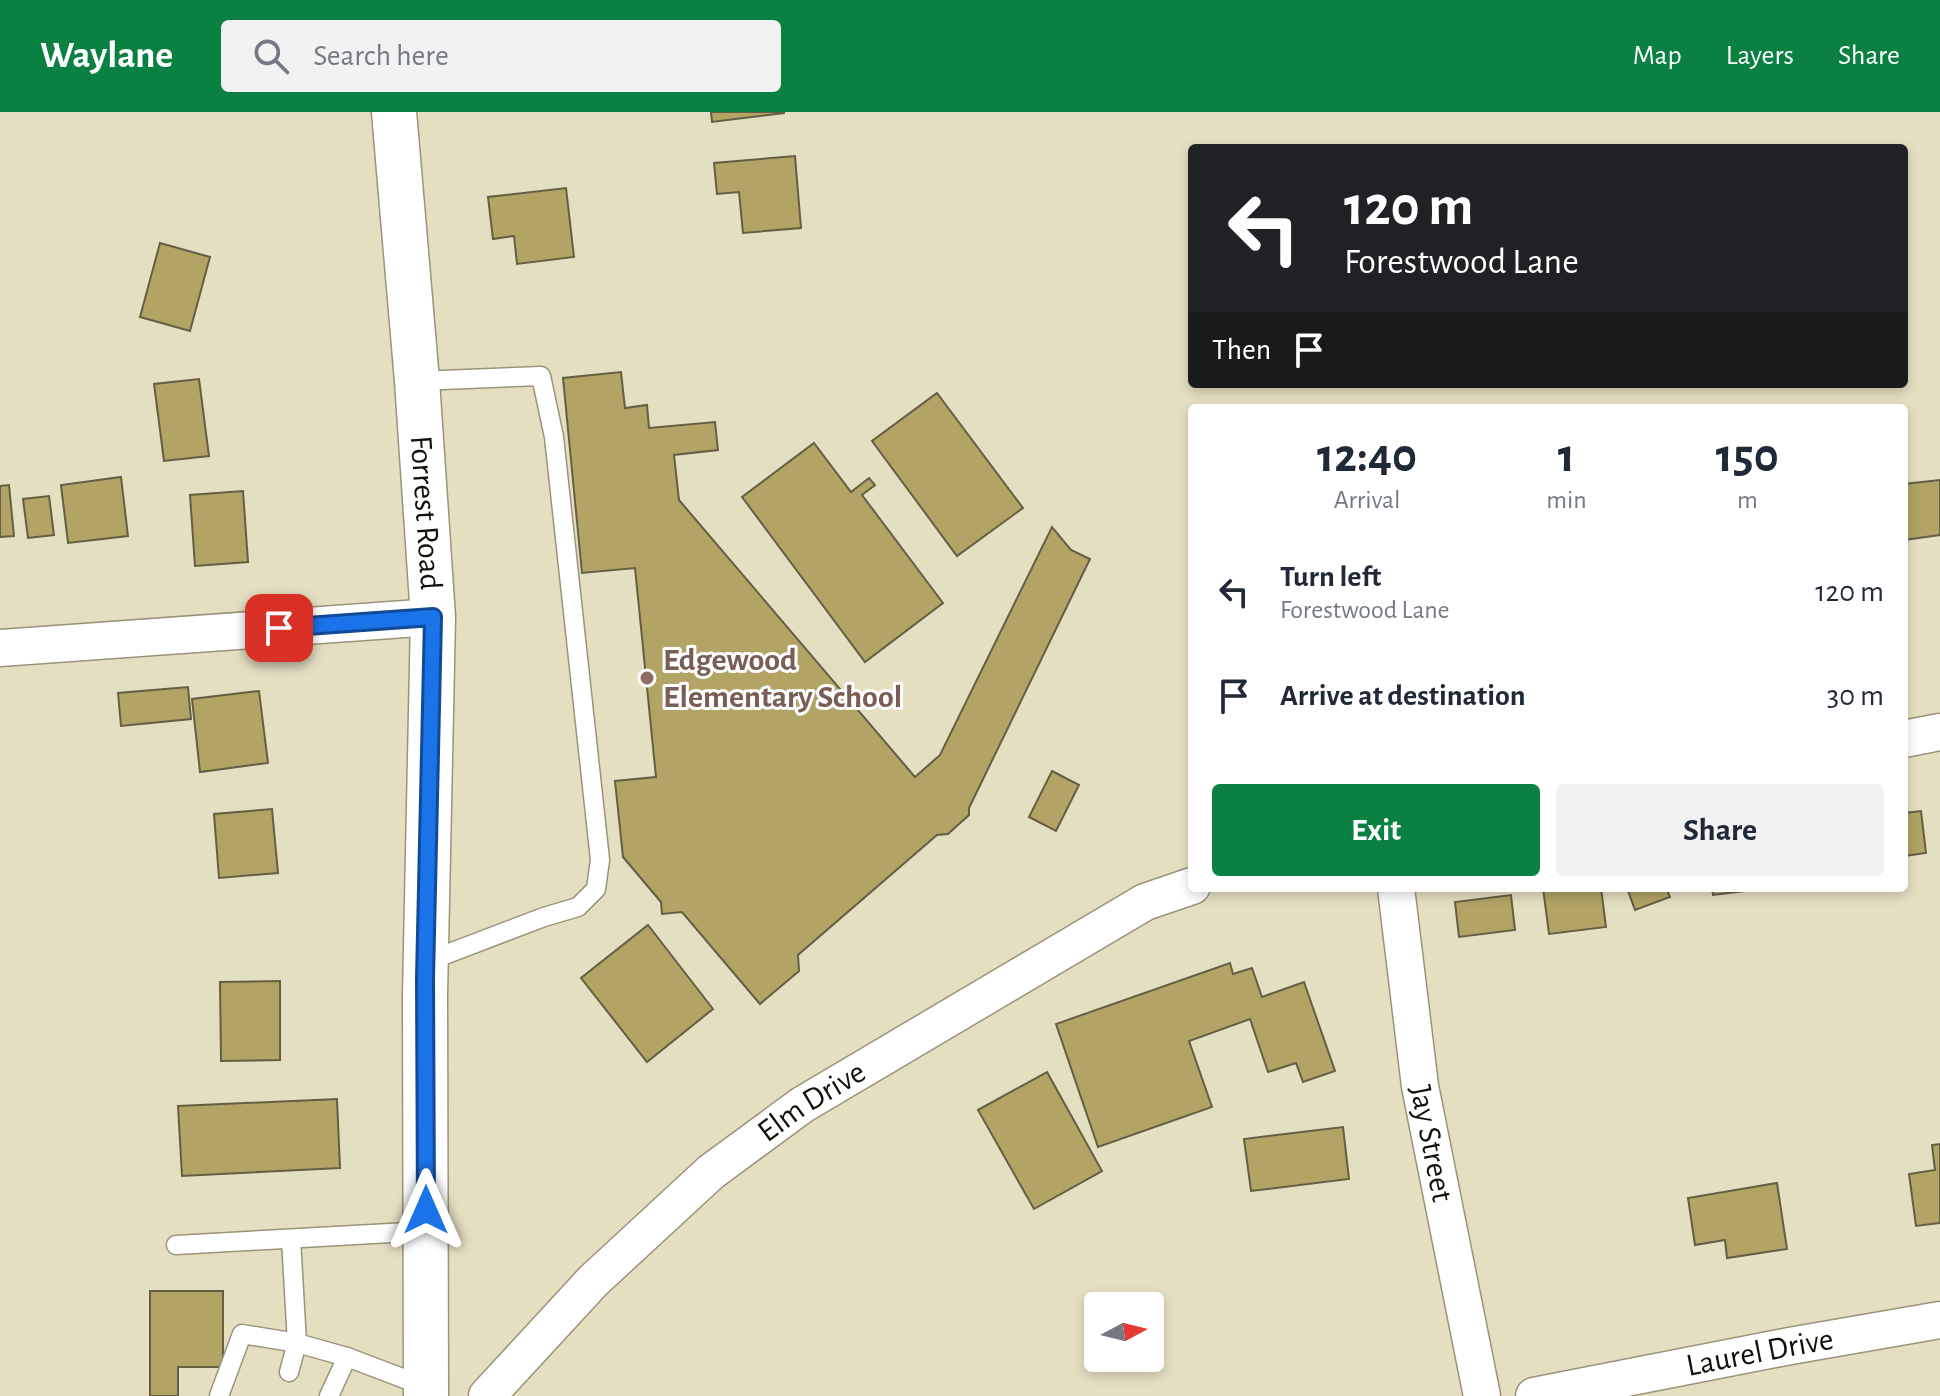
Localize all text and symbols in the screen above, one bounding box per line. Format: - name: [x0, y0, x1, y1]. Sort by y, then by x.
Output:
- search box: [221, 20, 781, 92]
- icon: search: [249, 34, 293, 78]
- text: Waylane: [40, 37, 173, 75]
- text: Search here: [313, 41, 449, 71]
- text: Map: [1633, 42, 1682, 70]
- text: Layers: [1726, 42, 1794, 70]
- text: Share: [1838, 42, 1900, 70]
- icon: left: [1212, 176, 1316, 280]
- text: 120 m: [1344, 179, 1473, 235]
- text: Forestwood Lane: [1344, 244, 1579, 280]
- icon: arrive: [1287, 328, 1331, 372]
- text: Then: [1212, 335, 1271, 365]
- text: 12:40: [1317, 433, 1417, 481]
- text: 1: [1558, 433, 1575, 481]
- text: 150: [1716, 433, 1779, 481]
- street label: Forrest Road: [405, 435, 447, 591]
- text: Arrival: [1334, 487, 1401, 513]
- text: min: [1546, 487, 1587, 513]
- text: m: [1737, 487, 1758, 513]
- text: Turn left: [1280, 562, 1381, 592]
- icon: left: [1212, 570, 1256, 614]
- text: 120 m: [1815, 577, 1884, 607]
- pin: [245, 594, 313, 662]
- text: Forestwood Lane: [1280, 597, 1450, 623]
- icon: arrive: [257, 606, 301, 650]
- place label: Edgewood Elementary School: [663, 644, 902, 713]
- marker: Edgewood Elementary School: [638, 669, 656, 687]
- icon: arrive: [1212, 674, 1256, 718]
- text: Arrive at destination: [1280, 681, 1526, 711]
- text: 30 m: [1827, 681, 1884, 711]
- button: Exit: [1212, 784, 1540, 876]
- button: Share: [1556, 784, 1884, 876]
- street label: Elm Drive: [752, 1055, 871, 1148]
- street label: Jay Street: [1404, 1082, 1459, 1204]
- position arrow: [384, 1168, 468, 1252]
- north arrow: [1084, 1292, 1164, 1372]
- map controls: [1084, 1292, 1164, 1372]
- street label: Laurel Drive: [1684, 1323, 1836, 1382]

